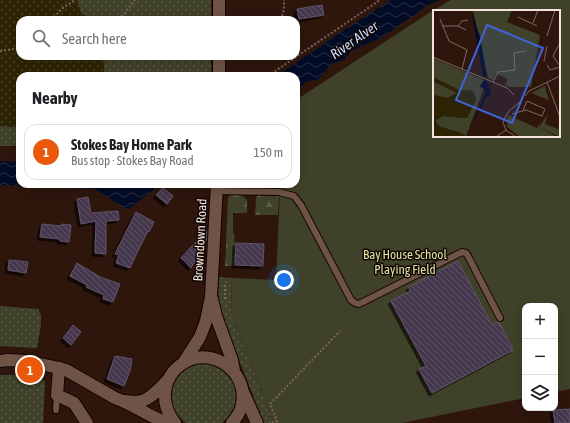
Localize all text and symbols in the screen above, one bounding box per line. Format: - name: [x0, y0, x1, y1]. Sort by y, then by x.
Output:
- inset map: [433, 10, 560, 137]
- search box: [16, 16, 300, 60]
- water label: River Alver: [327, 17, 382, 62]
- icon: search: [30, 27, 52, 49]
- text: Search here: [62, 30, 127, 47]
- text: Nearby: [32, 88, 78, 108]
- text: Stokes Bay Home Park: [71, 136, 192, 153]
- text: 1: [43, 145, 49, 160]
- text: 150 m: [254, 145, 283, 160]
- text: Bus stop · Stokes Bay Road: [71, 153, 194, 168]
- street label: Browndown Road: [190, 198, 210, 282]
- park label: Bay House School Playing Field: [363, 247, 447, 277]
- your location: [274, 270, 294, 290]
- map controls: [522, 303, 558, 411]
- button: +: [522, 303, 558, 339]
- button: −: [522, 339, 558, 375]
- pin: 1: [17, 355, 43, 385]
- button: layers: [522, 375, 558, 411]

